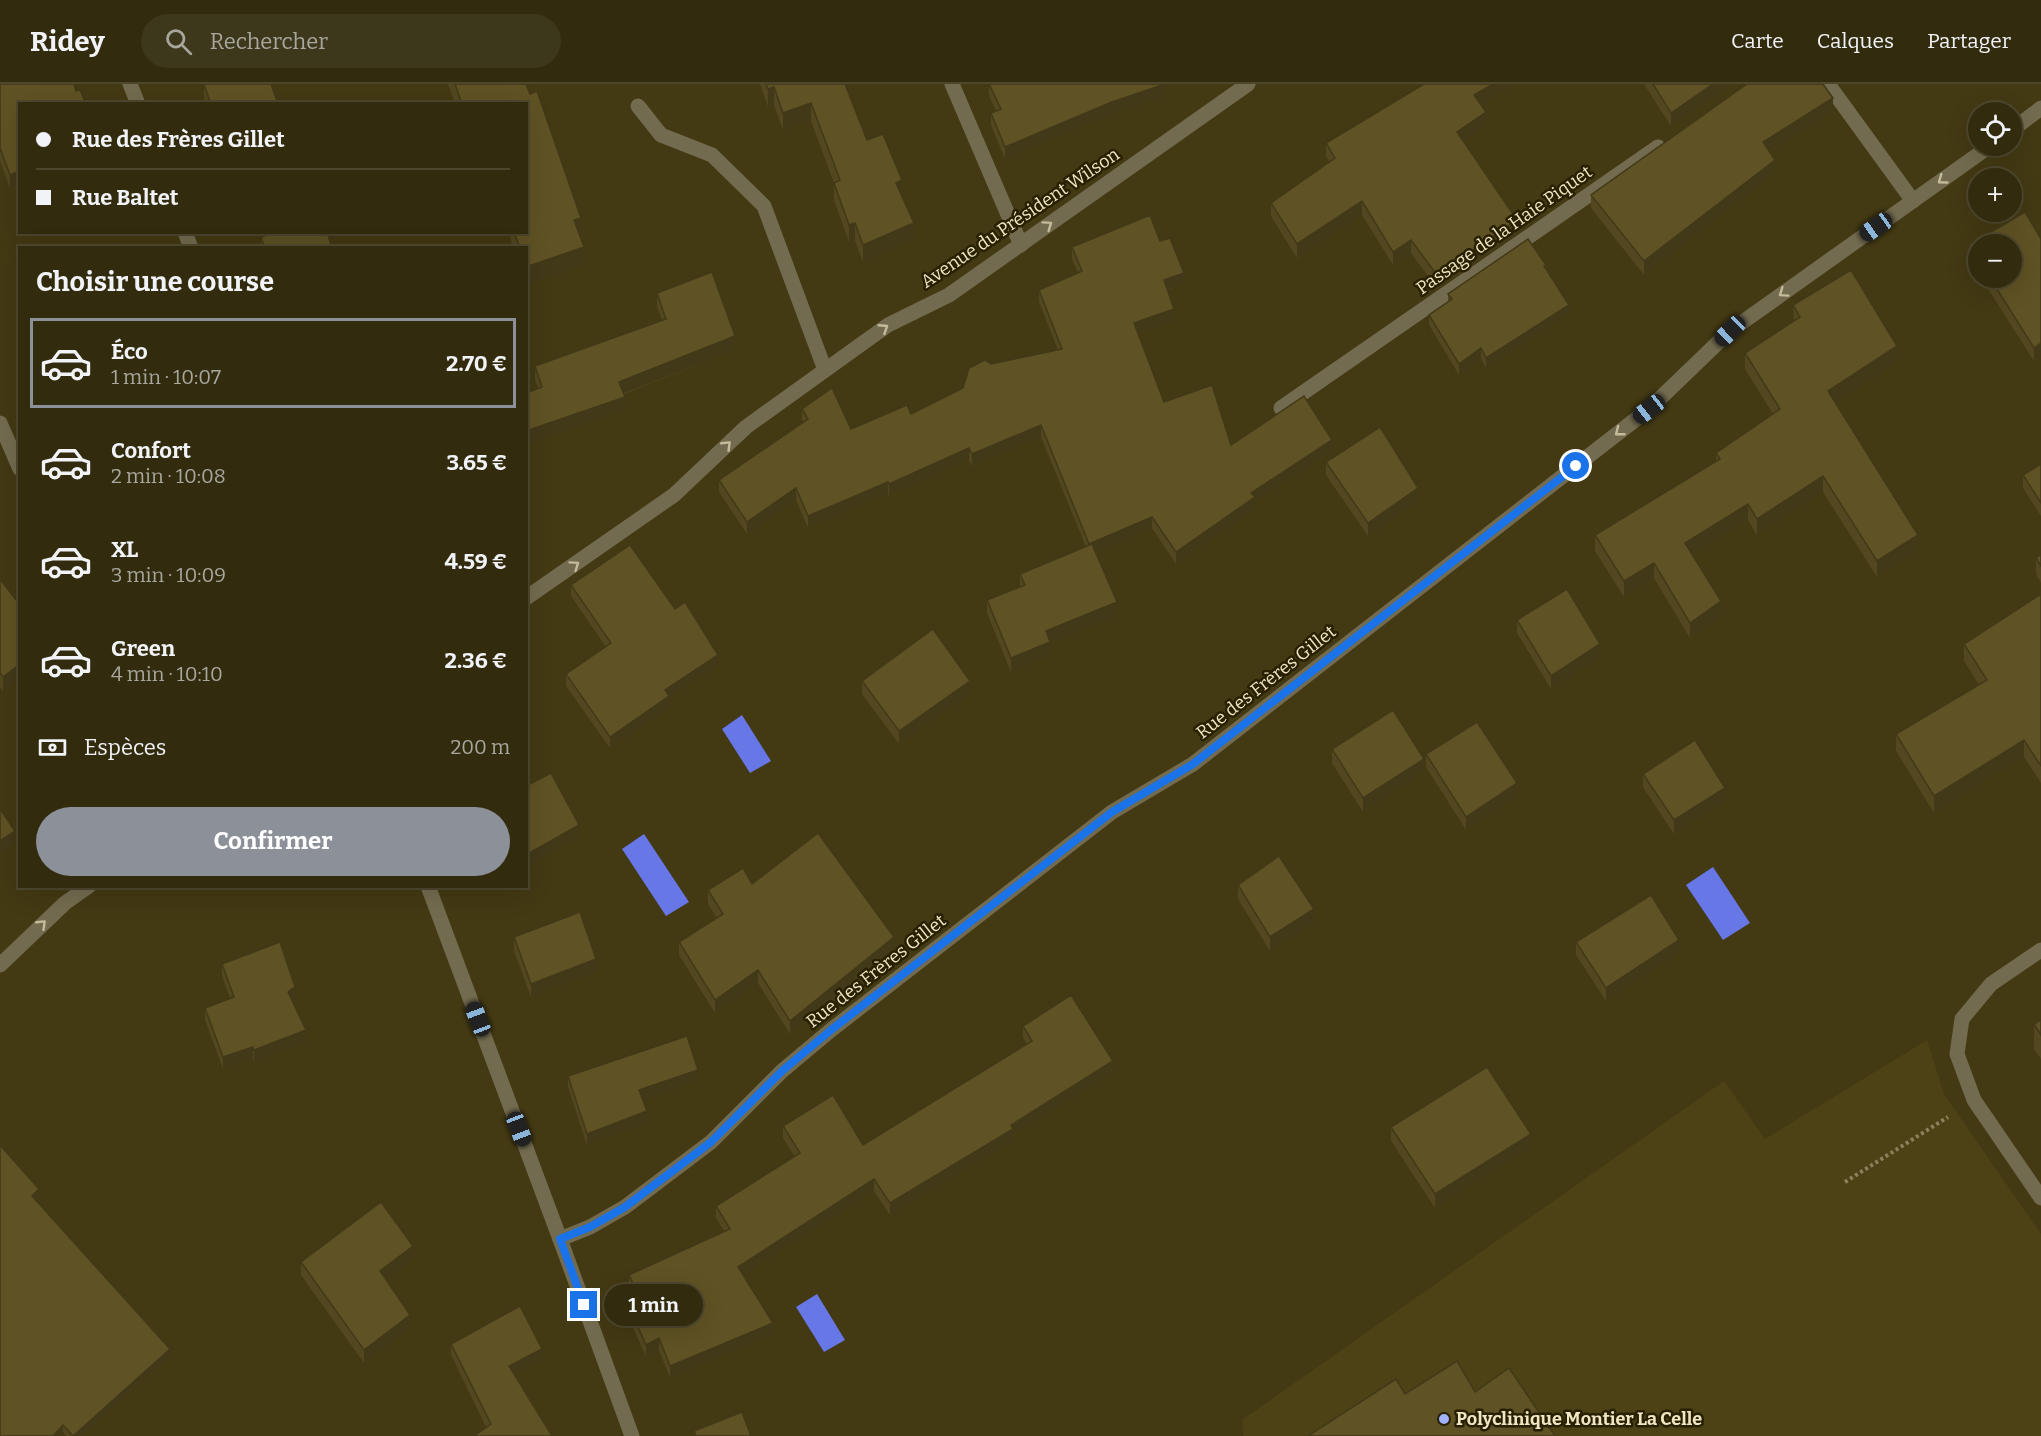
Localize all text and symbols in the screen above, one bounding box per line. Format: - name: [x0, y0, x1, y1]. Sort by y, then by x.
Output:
- search box: [141, 14, 561, 68]
- text: Ridey: [30, 25, 105, 58]
- icon: search: [162, 25, 195, 58]
- text: Rechercher: [210, 28, 328, 55]
- text: Carte: [1731, 28, 1784, 54]
- text: Calques: [1817, 28, 1894, 54]
- text: Partager: [1927, 28, 2011, 54]
- map controls: [1968, 102, 2022, 288]
- button: locate: [1968, 102, 2022, 156]
- text: Rue des Frères Gillet: [72, 126, 285, 153]
- street label: Avenue du Président Wilson: [917, 143, 1124, 293]
- street label: Passage de la Haie Piquet: [1412, 161, 1596, 299]
- button: +: [1968, 168, 2022, 222]
- one-way arrow: [1938, 173, 1949, 184]
- text: Rue Baltet: [72, 184, 179, 211]
- car: [1856, 209, 1896, 245]
- one-way arrow: [1042, 221, 1053, 232]
- button: −: [1968, 234, 2022, 288]
- text: Choisir une course: [36, 266, 274, 298]
- one-way arrow: [1779, 286, 1790, 297]
- car: [1711, 312, 1749, 350]
- one-way arrow: [877, 325, 888, 336]
- icon: car: [39, 336, 93, 390]
- text: Éco: [111, 338, 148, 365]
- text: 2.70 €: [446, 350, 507, 377]
- text: 1 min · 10:07: [111, 365, 221, 389]
- car: [1629, 391, 1669, 427]
- one-way arrow: [1615, 425, 1626, 436]
- icon: car: [39, 435, 93, 489]
- text: Confort: [111, 437, 191, 464]
- one-way arrow: [720, 441, 731, 452]
- text: 3.65 €: [447, 449, 507, 476]
- route start: [1562, 452, 1589, 479]
- text: 2 min · 10:08: [111, 464, 226, 488]
- icon: car: [39, 534, 93, 588]
- text: XL: [111, 536, 138, 563]
- text: 4.59 €: [444, 548, 507, 575]
- one-way arrow: [568, 561, 579, 572]
- text: 3 min · 10:09: [111, 563, 226, 587]
- street label: Rue des Frères Gillet: [1192, 620, 1341, 743]
- icon: car: [39, 633, 93, 687]
- text: Green: [111, 635, 175, 662]
- text: 2.36 €: [445, 647, 507, 674]
- text: 4 min · 10:10: [111, 662, 223, 686]
- icon: cash: [36, 731, 69, 764]
- text: Espèces: [84, 734, 166, 761]
- text: 200 m: [450, 735, 510, 759]
- button: Confirmer: [36, 807, 510, 876]
- street label: Rue des Frères Gillet: [802, 909, 951, 1032]
- one-way arrow: [35, 921, 46, 932]
- car: [463, 999, 493, 1039]
- car: [504, 1109, 534, 1149]
- callout: 1 min: [605, 1284, 704, 1326]
- route end: [570, 1291, 597, 1318]
- text: 1 min: [628, 1293, 679, 1317]
- place label: Polyclinique Montier La Celle: [1456, 1408, 1702, 1430]
- marker: Polyclinique Montier La Celle: [1437, 1412, 1451, 1426]

